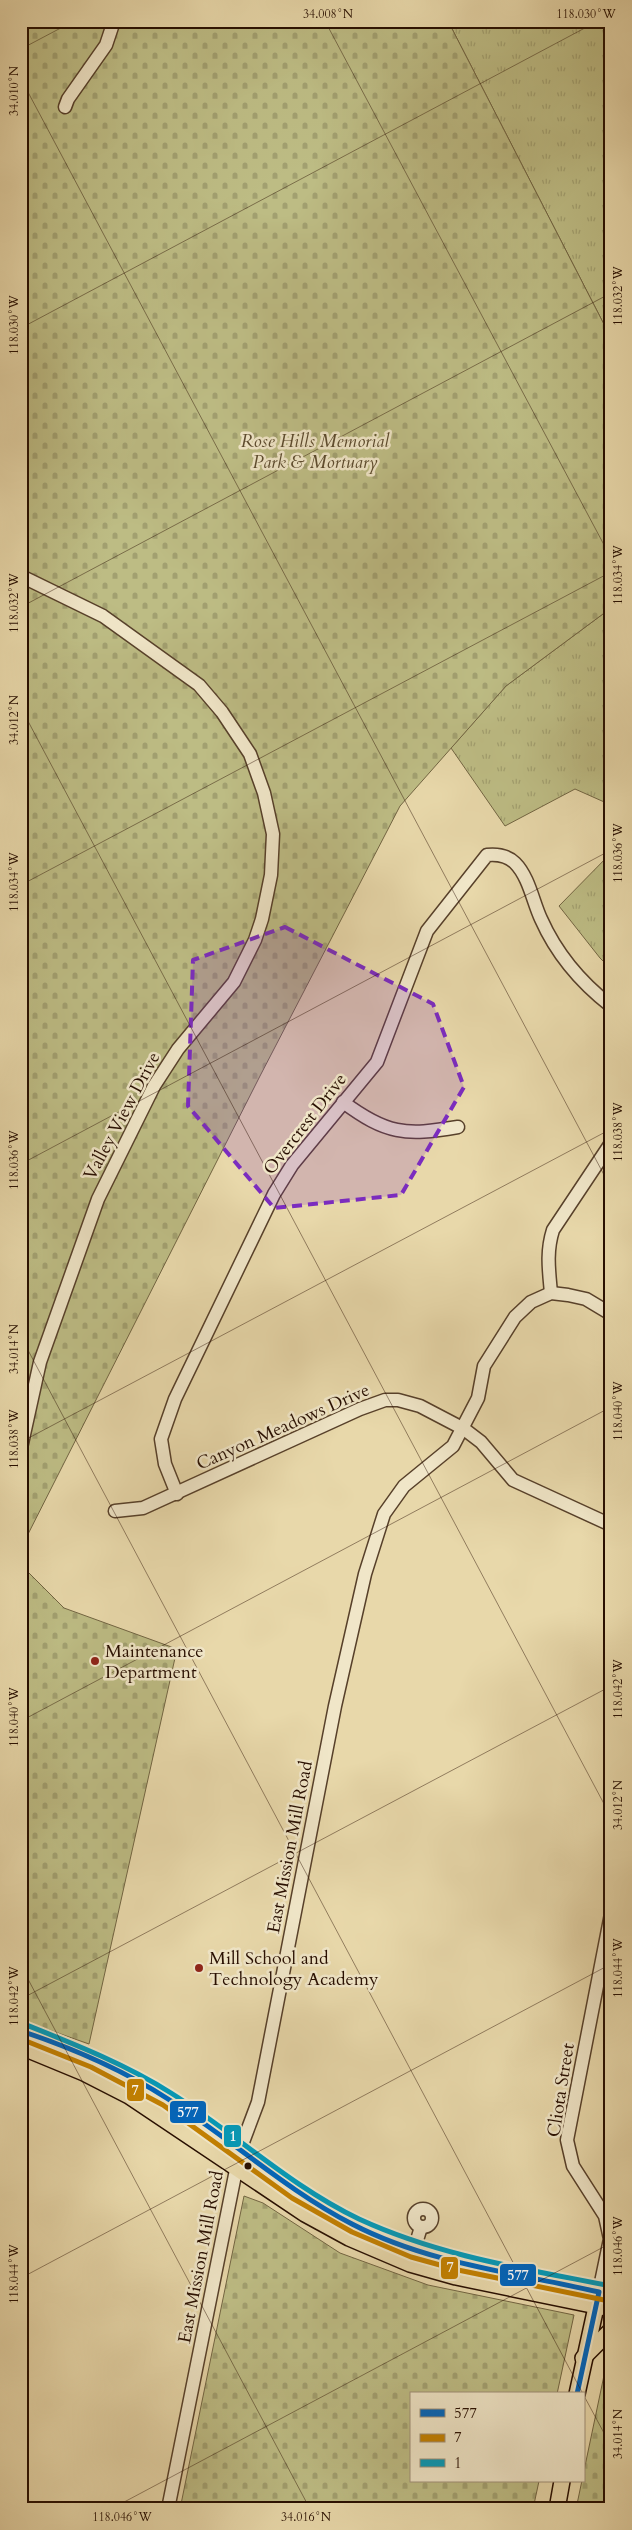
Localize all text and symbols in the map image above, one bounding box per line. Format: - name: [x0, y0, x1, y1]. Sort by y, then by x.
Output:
- text: 34.008°N: [303, 6, 354, 22]
- text: 118.030°W: [556, 6, 616, 22]
- text: 34.010°N: [6, 65, 22, 116]
- text: 118.032°W: [610, 266, 626, 326]
- text: 118.030°W: [6, 295, 22, 355]
- park label: Rose Hills Memorial Park & Mortuary: [241, 429, 390, 475]
- text: 118.034°W: [610, 545, 626, 605]
- text: 118.032°W: [6, 573, 22, 633]
- text: 34.012°N: [6, 694, 22, 745]
- text: 118.036°W: [610, 823, 626, 883]
- text: 118.034°W: [6, 852, 22, 912]
- street label: Valley View Drive: [78, 1047, 166, 1185]
- street label: Overcrest Drive: [257, 1068, 353, 1180]
- text: 118.038°W: [610, 1102, 626, 1162]
- text: 118.036°W: [6, 1130, 22, 1190]
- text: 34.014°N: [6, 1323, 22, 1374]
- street label: Canyon Meadows Drive: [192, 1378, 374, 1476]
- text: 118.040°W: [610, 1381, 626, 1441]
- text: 118.038°W: [6, 1409, 22, 1469]
- place label: Maintenance Department: [105, 1639, 204, 1685]
- marker: Maintenance Department: [89, 1655, 101, 1667]
- text: 118.042°W: [610, 1659, 626, 1719]
- text: 118.040°W: [6, 1687, 22, 1747]
- street label: East Mission Mill Road: [261, 1758, 319, 1935]
- text: 34.012°N: [610, 1779, 626, 1830]
- text: 118.044°W: [610, 1938, 626, 1998]
- place label: Mill School and Technology Academy: [209, 1946, 379, 1992]
- marker: Mill School and Technology Academy: [193, 1962, 205, 1974]
- text: 118.042°W: [6, 1966, 22, 2026]
- street label: Cliota Street: [541, 2041, 581, 2139]
- line badge: 7: [126, 2078, 145, 2102]
- text: 7: [131, 2081, 139, 2100]
- line badge: 577: [169, 2100, 207, 2124]
- text: 577: [177, 2103, 199, 2122]
- line badge: 1: [223, 2124, 242, 2148]
- text: 1: [229, 2127, 237, 2146]
- unlabelled marker: [243, 2161, 253, 2171]
- street label: East Mission Mill Road: [172, 2168, 230, 2345]
- text: 118.046°W: [610, 2216, 626, 2276]
- text: 118.044°W: [6, 2244, 22, 2304]
- line badge: 7: [440, 2256, 459, 2280]
- text: 7: [446, 2258, 454, 2277]
- line badge: 577: [499, 2263, 537, 2287]
- text: 577: [507, 2266, 529, 2285]
- legend: [410, 2392, 584, 2482]
- text: 577: [454, 2403, 477, 2423]
- text: 34.014°N: [610, 2408, 626, 2459]
- text: 7: [454, 2427, 462, 2447]
- text: 1: [454, 2453, 462, 2473]
- text: 118.046°W: [92, 2509, 152, 2525]
- text: 34.016°N: [281, 2509, 332, 2525]

